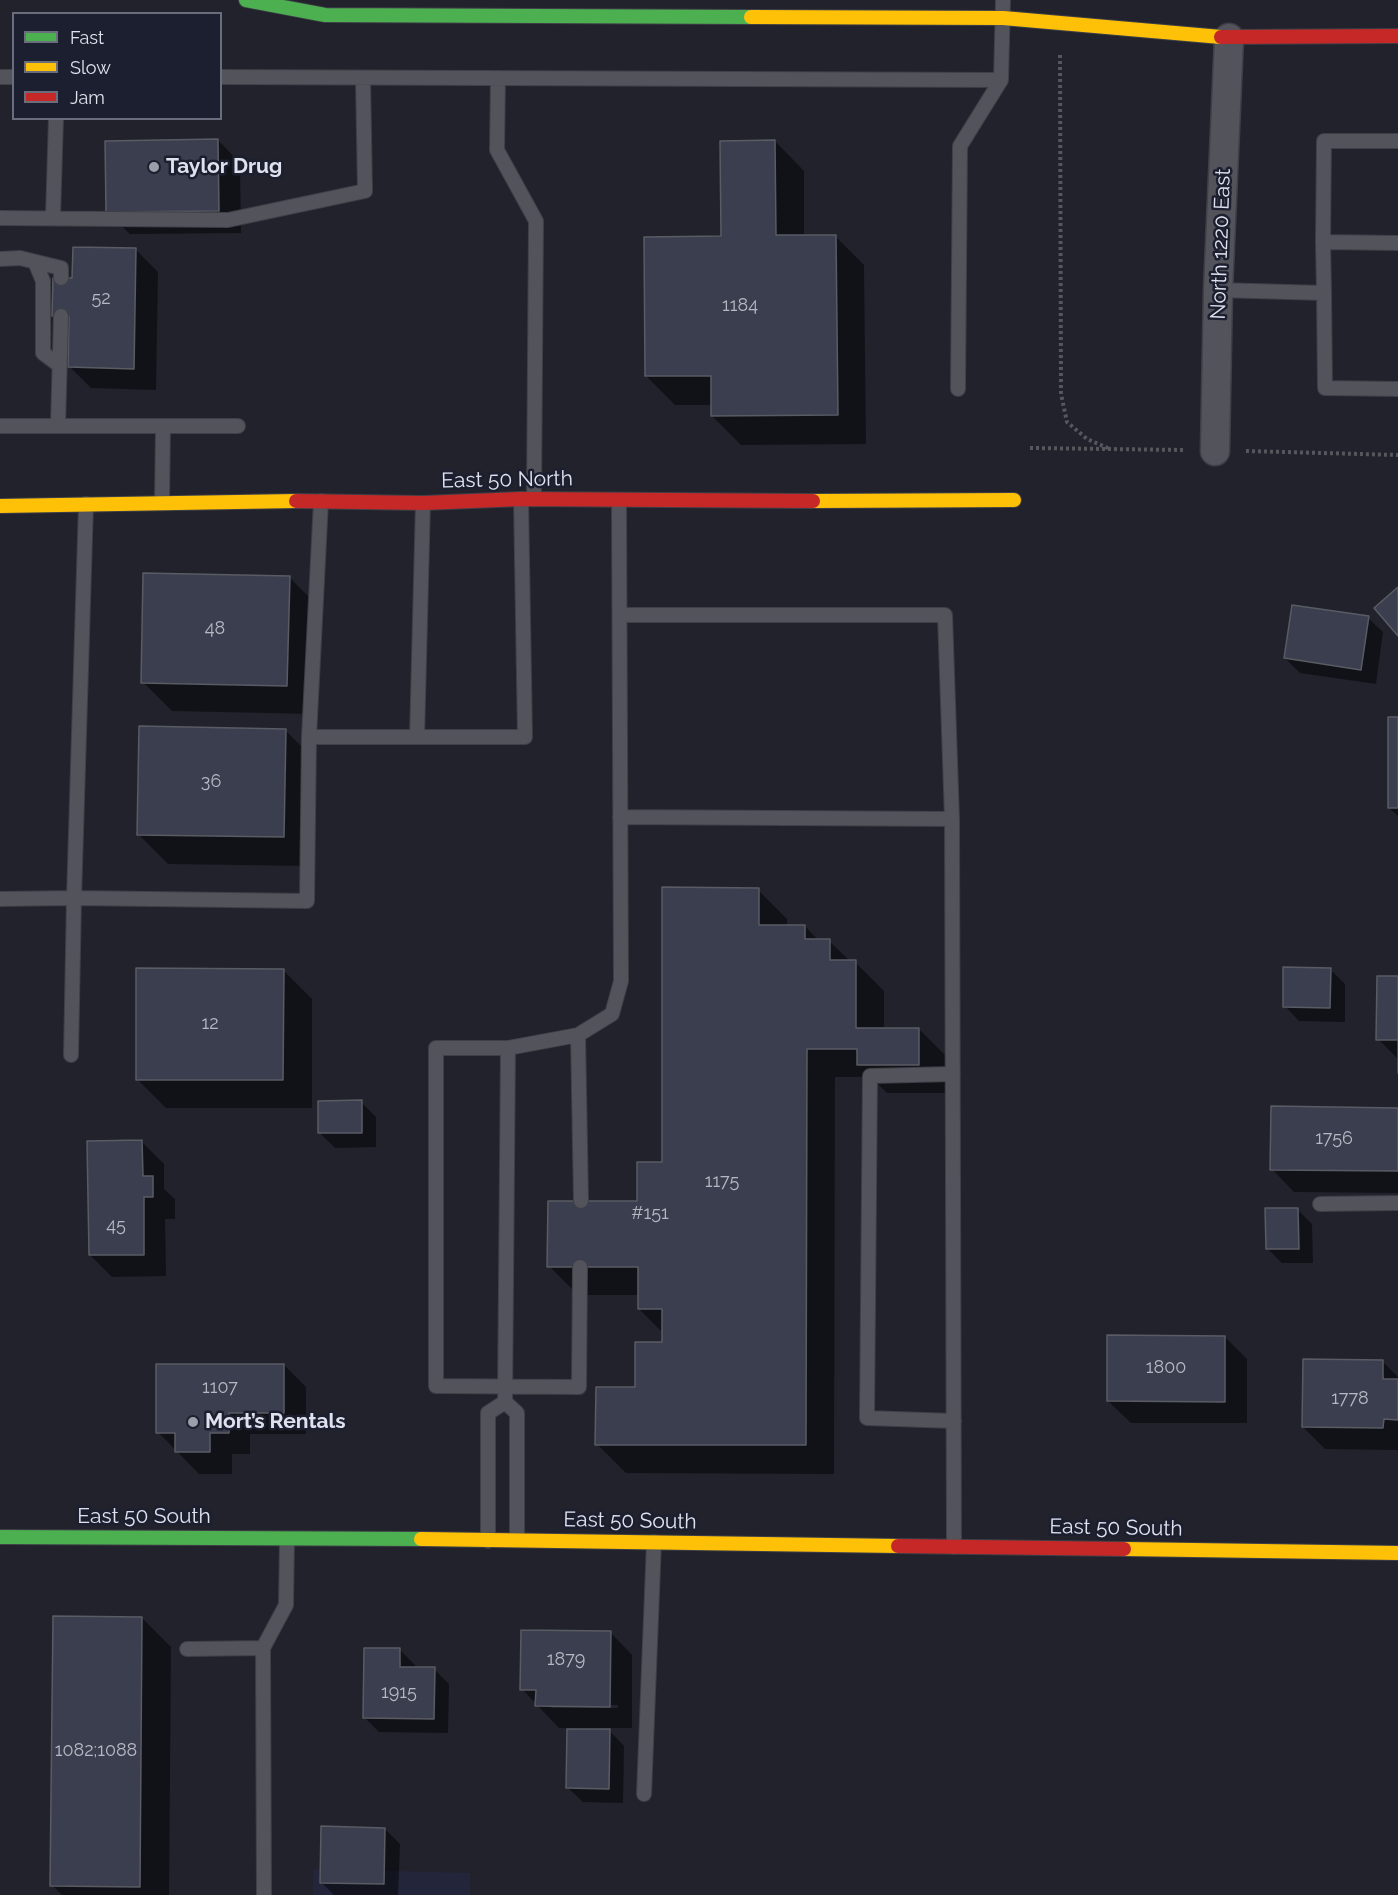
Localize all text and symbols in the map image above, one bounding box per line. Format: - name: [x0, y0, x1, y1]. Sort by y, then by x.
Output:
- legend: [12, 12, 222, 120]
- text: Fast: [70, 27, 104, 48]
- text: Slow: [70, 57, 111, 78]
- text: Jam: [70, 87, 105, 108]
- place label: Taylor Drug: [166, 154, 282, 180]
- marker: Taylor Drug: [147, 160, 161, 174]
- street label: North 1220 East: [1206, 168, 1236, 320]
- house number: 52: [91, 288, 111, 310]
- house number: 1184: [722, 295, 758, 317]
- street label: East 50 North: [441, 466, 573, 494]
- house number: 48: [205, 618, 225, 640]
- house number: 36: [201, 771, 221, 793]
- house number: 12: [201, 1013, 219, 1035]
- house number: 1756: [1315, 1128, 1353, 1150]
- house number: 1175: [705, 1171, 739, 1193]
- house number: #151: [631, 1203, 669, 1225]
- house number: 45: [106, 1215, 126, 1237]
- house number: 1800: [1146, 1357, 1186, 1379]
- house number: 1107: [202, 1377, 238, 1399]
- house number: 1778: [1331, 1388, 1369, 1410]
- place label: Mort’s Rentals: [205, 1409, 346, 1435]
- marker: Mort’s Rentals: [186, 1415, 200, 1429]
- street label: East 50 South: [77, 1504, 211, 1530]
- street label: East 50 South: [563, 1507, 697, 1535]
- street label: East 50 South: [1049, 1514, 1183, 1542]
- house number: 1879: [547, 1649, 585, 1671]
- house number: 1915: [381, 1682, 417, 1704]
- house number: 1082;1088: [55, 1740, 137, 1762]

